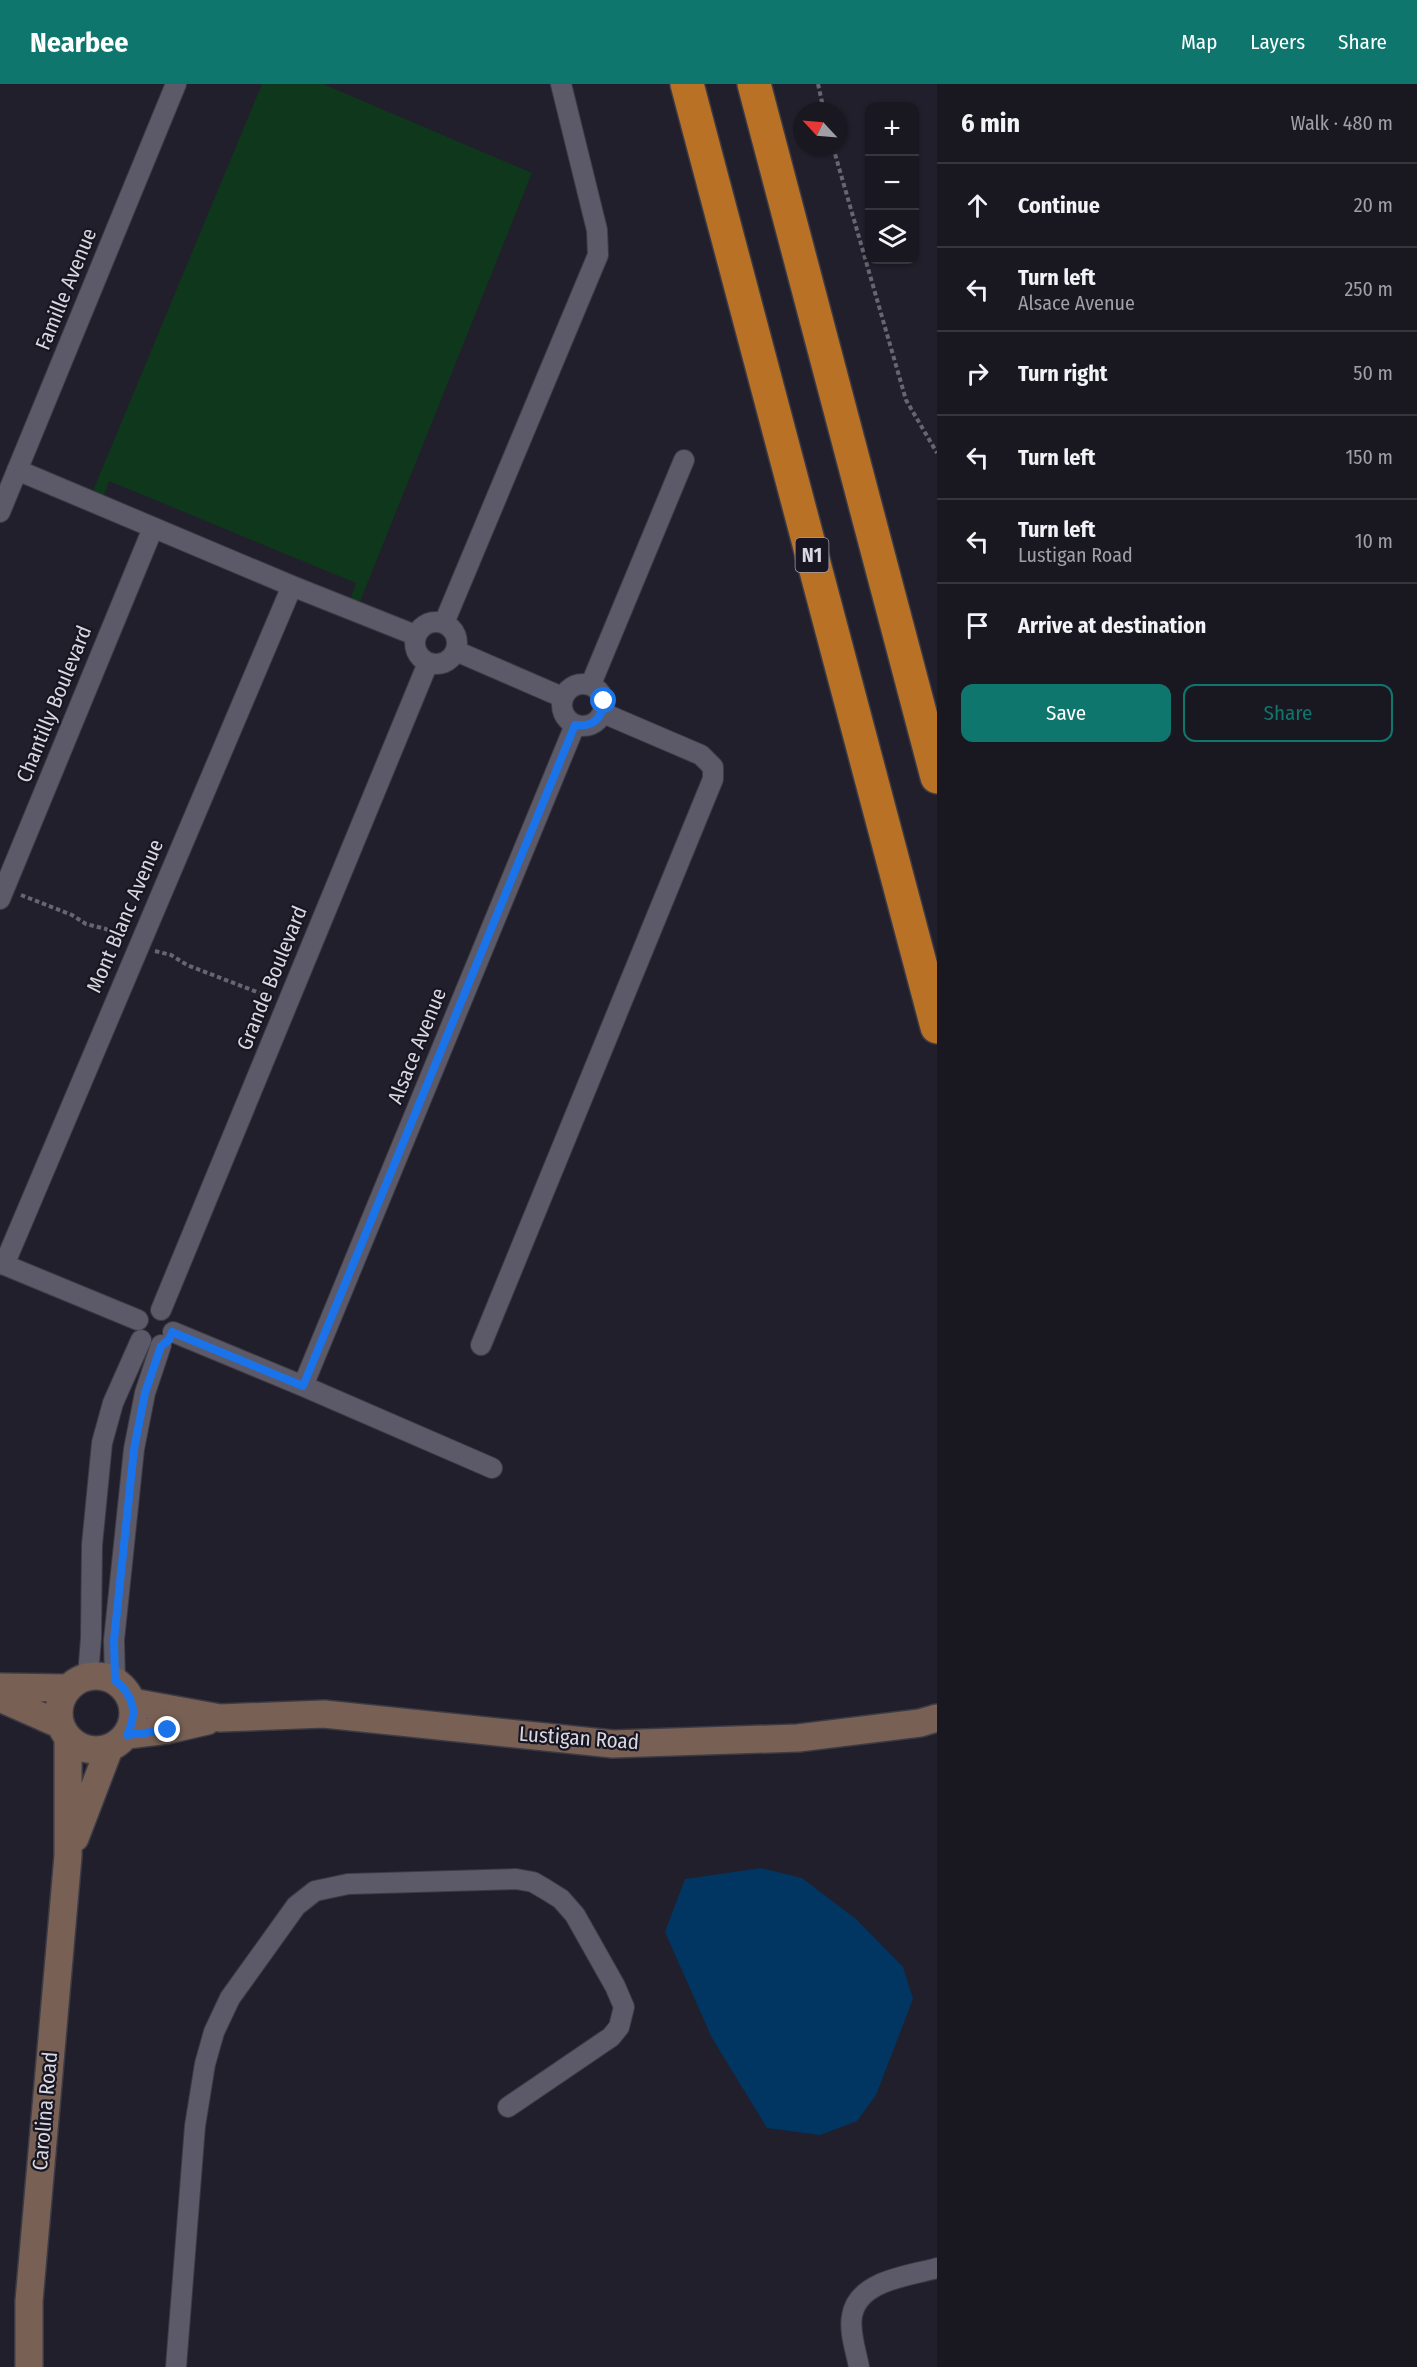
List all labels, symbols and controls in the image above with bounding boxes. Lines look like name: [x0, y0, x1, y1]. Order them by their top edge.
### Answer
text: Nearbee: [30, 26, 129, 59]
text: Map: [1181, 29, 1217, 55]
text: Layers: [1250, 29, 1305, 55]
text: Share: [1338, 29, 1387, 55]
north arrow: [793, 102, 847, 156]
map controls: [865, 102, 919, 264]
button: +: [865, 102, 919, 156]
text: 6 min: [961, 108, 1020, 139]
text: Walk · 480 m: [1291, 111, 1393, 135]
button: −: [865, 156, 919, 210]
icon: ahead: [961, 189, 994, 222]
text: Continue: [1018, 192, 1100, 219]
text: 20 m: [1354, 193, 1393, 217]
button: layers: [865, 210, 919, 264]
street label: Famille Avenue: [30, 224, 102, 354]
text: Turn left: [1018, 264, 1096, 291]
icon: left: [961, 273, 994, 306]
text: 250 m: [1345, 277, 1393, 301]
text: Alsace Avenue: [1018, 291, 1135, 315]
icon: right: [961, 357, 994, 390]
text: Turn right: [1018, 360, 1107, 387]
text: 50 m: [1353, 361, 1393, 385]
icon: left: [961, 441, 994, 474]
text: Turn left: [1018, 444, 1096, 471]
text: 150 m: [1346, 445, 1393, 469]
text: Turn left: [1018, 516, 1096, 543]
icon: left: [961, 525, 994, 558]
text: 10 m: [1355, 529, 1393, 553]
road number: N1: [796, 538, 828, 572]
text: Lustigan Road: [1018, 543, 1133, 567]
icon: arrive: [961, 609, 994, 642]
text: Arrive at destination: [1018, 612, 1206, 639]
street label: Chantilly Boulevard: [11, 622, 97, 786]
button: Save: [961, 684, 1171, 742]
button: Share: [1183, 684, 1393, 742]
route start: [590, 687, 616, 713]
street label: Mont Blanc Avenue: [81, 835, 169, 997]
street label: Grande Boulevard: [231, 902, 313, 1054]
street label: Alsace Avenue: [382, 984, 452, 1108]
route end: [154, 1716, 180, 1742]
street label: Lustigan Road: [518, 1721, 640, 1755]
street label: Carolina Road: [27, 2050, 63, 2172]

